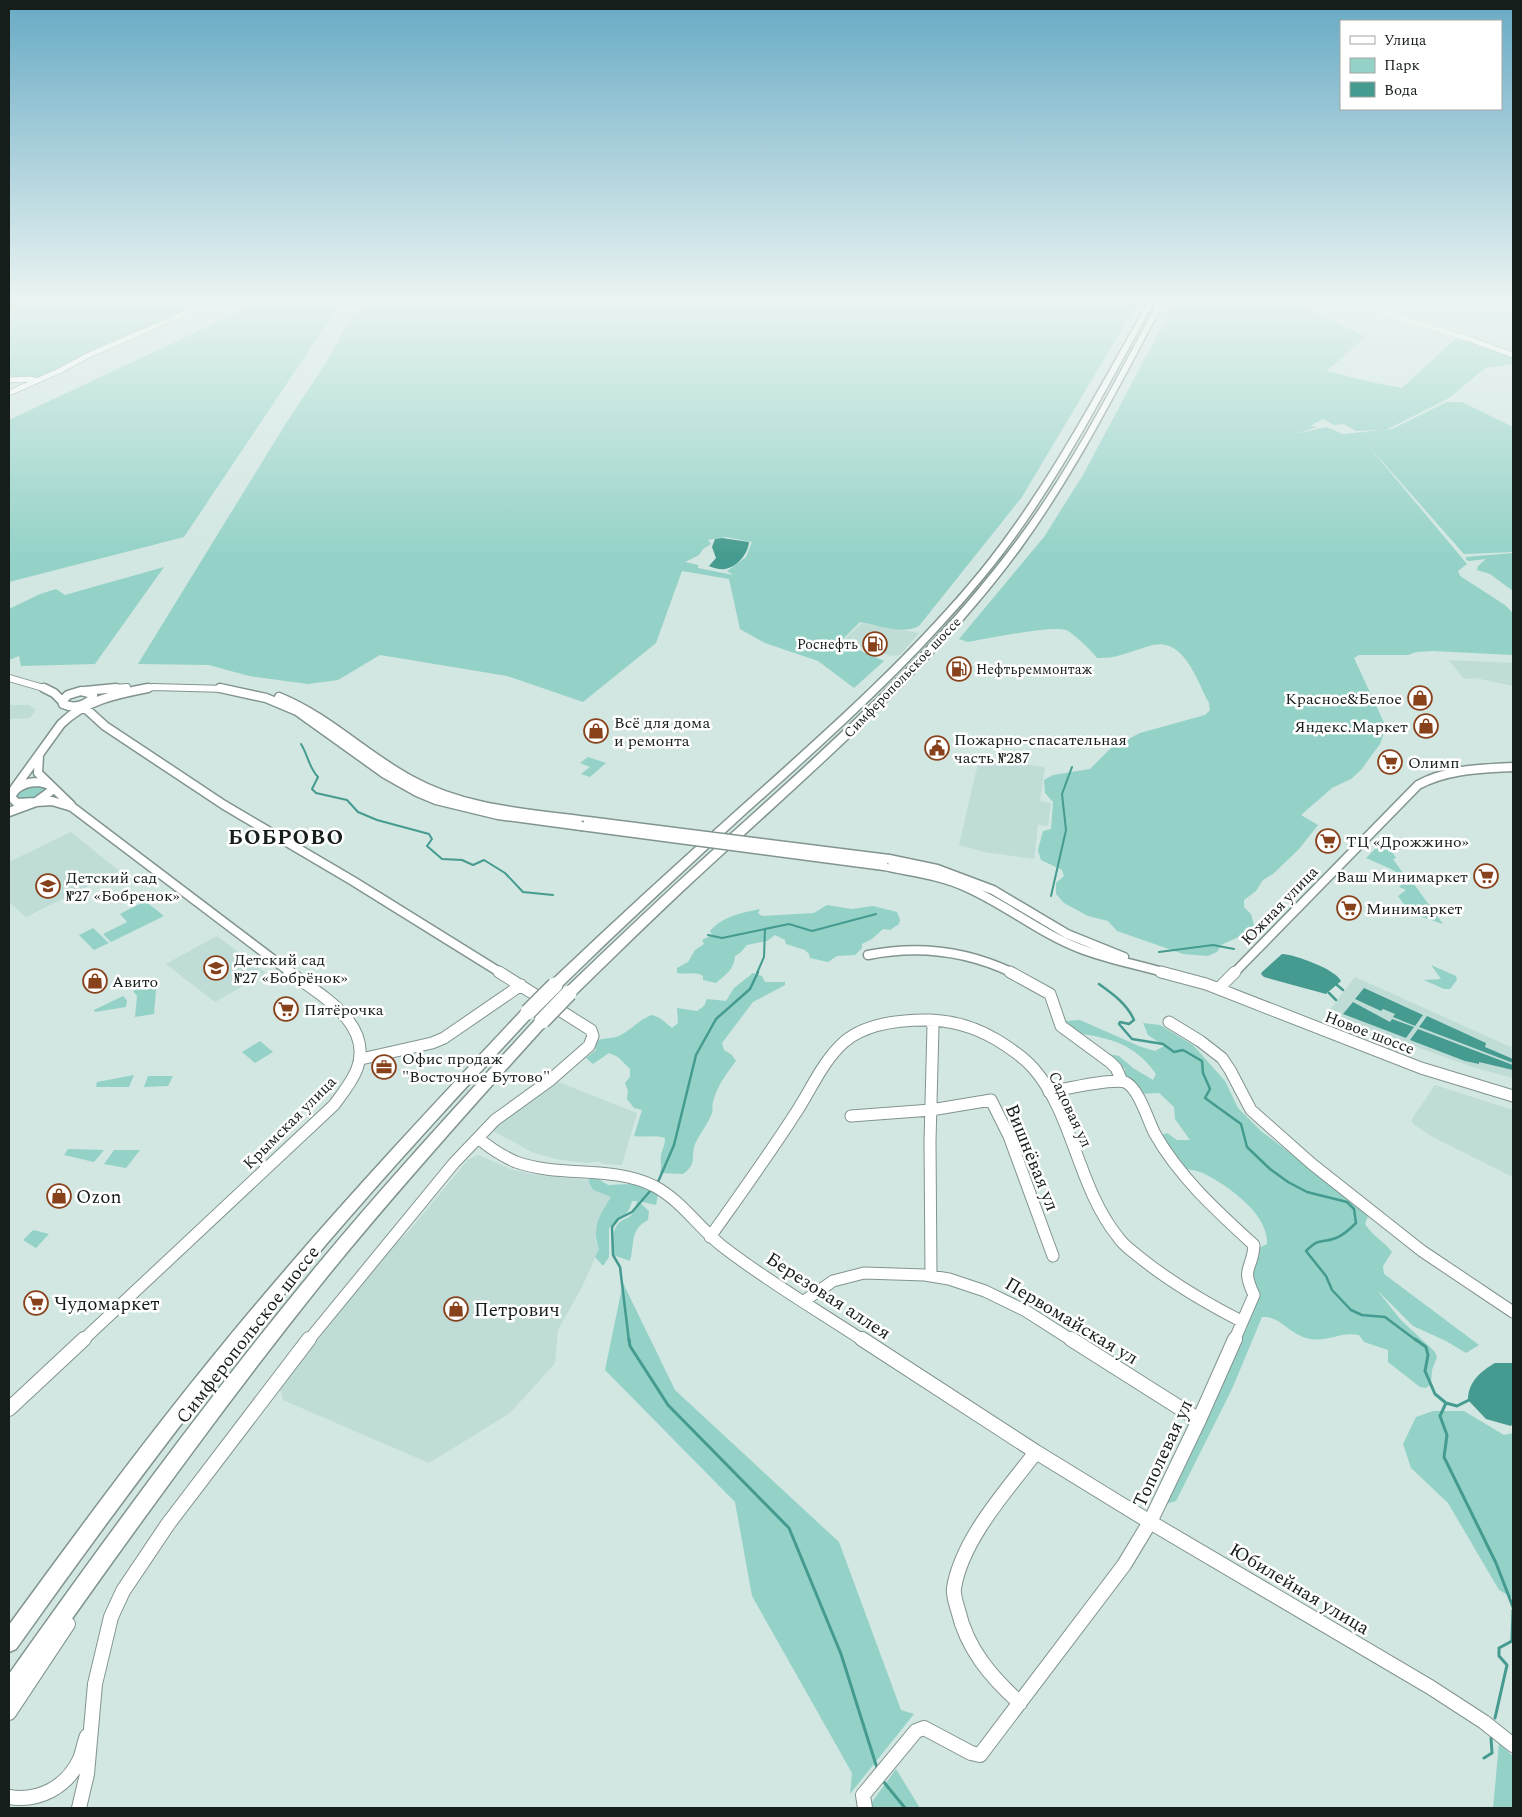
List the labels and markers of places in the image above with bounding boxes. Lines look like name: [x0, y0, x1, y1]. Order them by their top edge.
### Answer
fuel station icon: Роснефть: [862, 631, 888, 657]
place label: Роснефть: [797, 634, 858, 655]
fuel station icon: Нефтьреммонтаж: [946, 656, 972, 682]
place label: Нефтьреммонтаж: [976, 659, 1093, 680]
shop icon: Красное&Белое: [1407, 685, 1433, 711]
place label: Красное&Белое: [1285, 687, 1402, 711]
place label: Всё для дома и ремонта: [614, 711, 710, 753]
shop icon: Яндекс.Маркет: [1413, 713, 1439, 739]
place label: Яндекс.Маркет: [1294, 715, 1408, 739]
shop icon: Всё для дома и ремонта: [583, 718, 609, 744]
place label: Пожарно-спасательная часть №287: [954, 728, 1127, 770]
public building icon: Пожарно-спасательная часть №287: [924, 735, 950, 761]
supermarket icon: Олимп: [1377, 749, 1403, 775]
place label: Олимп: [1408, 751, 1460, 775]
supermarket icon: ТЦ «Дрожжино»: [1315, 828, 1341, 854]
place label: ТЦ «Дрожжино»: [1346, 830, 1469, 854]
supermarket icon: Ваш Минимаркет: [1473, 863, 1499, 889]
place label: Ваш Минимаркет: [1336, 865, 1468, 889]
place label: Детский сад №27 «Бобренок»: [66, 866, 180, 908]
school or university icon: Детский сад №27 «Бобренок»: [35, 873, 61, 899]
supermarket icon: Минимаркет: [1336, 895, 1362, 921]
place label: Минимаркет: [1366, 897, 1463, 921]
place label: Детский сад №27 «Бобрёнок»: [234, 948, 348, 990]
school or university icon: Детский сад №27 «Бобрёнок»: [203, 955, 229, 981]
shop icon: Авито: [82, 968, 108, 994]
place label: Авито: [112, 970, 158, 994]
supermarket icon: Пятёрочка: [273, 996, 299, 1022]
place label: Пятёрочка: [304, 998, 384, 1022]
place label: Офис продаж "Восточное Бутово": [402, 1047, 550, 1089]
office icon: Офис продаж "Восточное Бутово": [371, 1054, 397, 1080]
shop icon: Ozon: [46, 1183, 72, 1209]
place label: Ozon: [76, 1183, 122, 1212]
supermarket icon: Чудомаркет: [23, 1290, 49, 1316]
place label: Чудомаркет: [54, 1290, 160, 1319]
shop icon: Петрович: [443, 1296, 469, 1322]
place label: Петрович: [474, 1296, 560, 1325]

